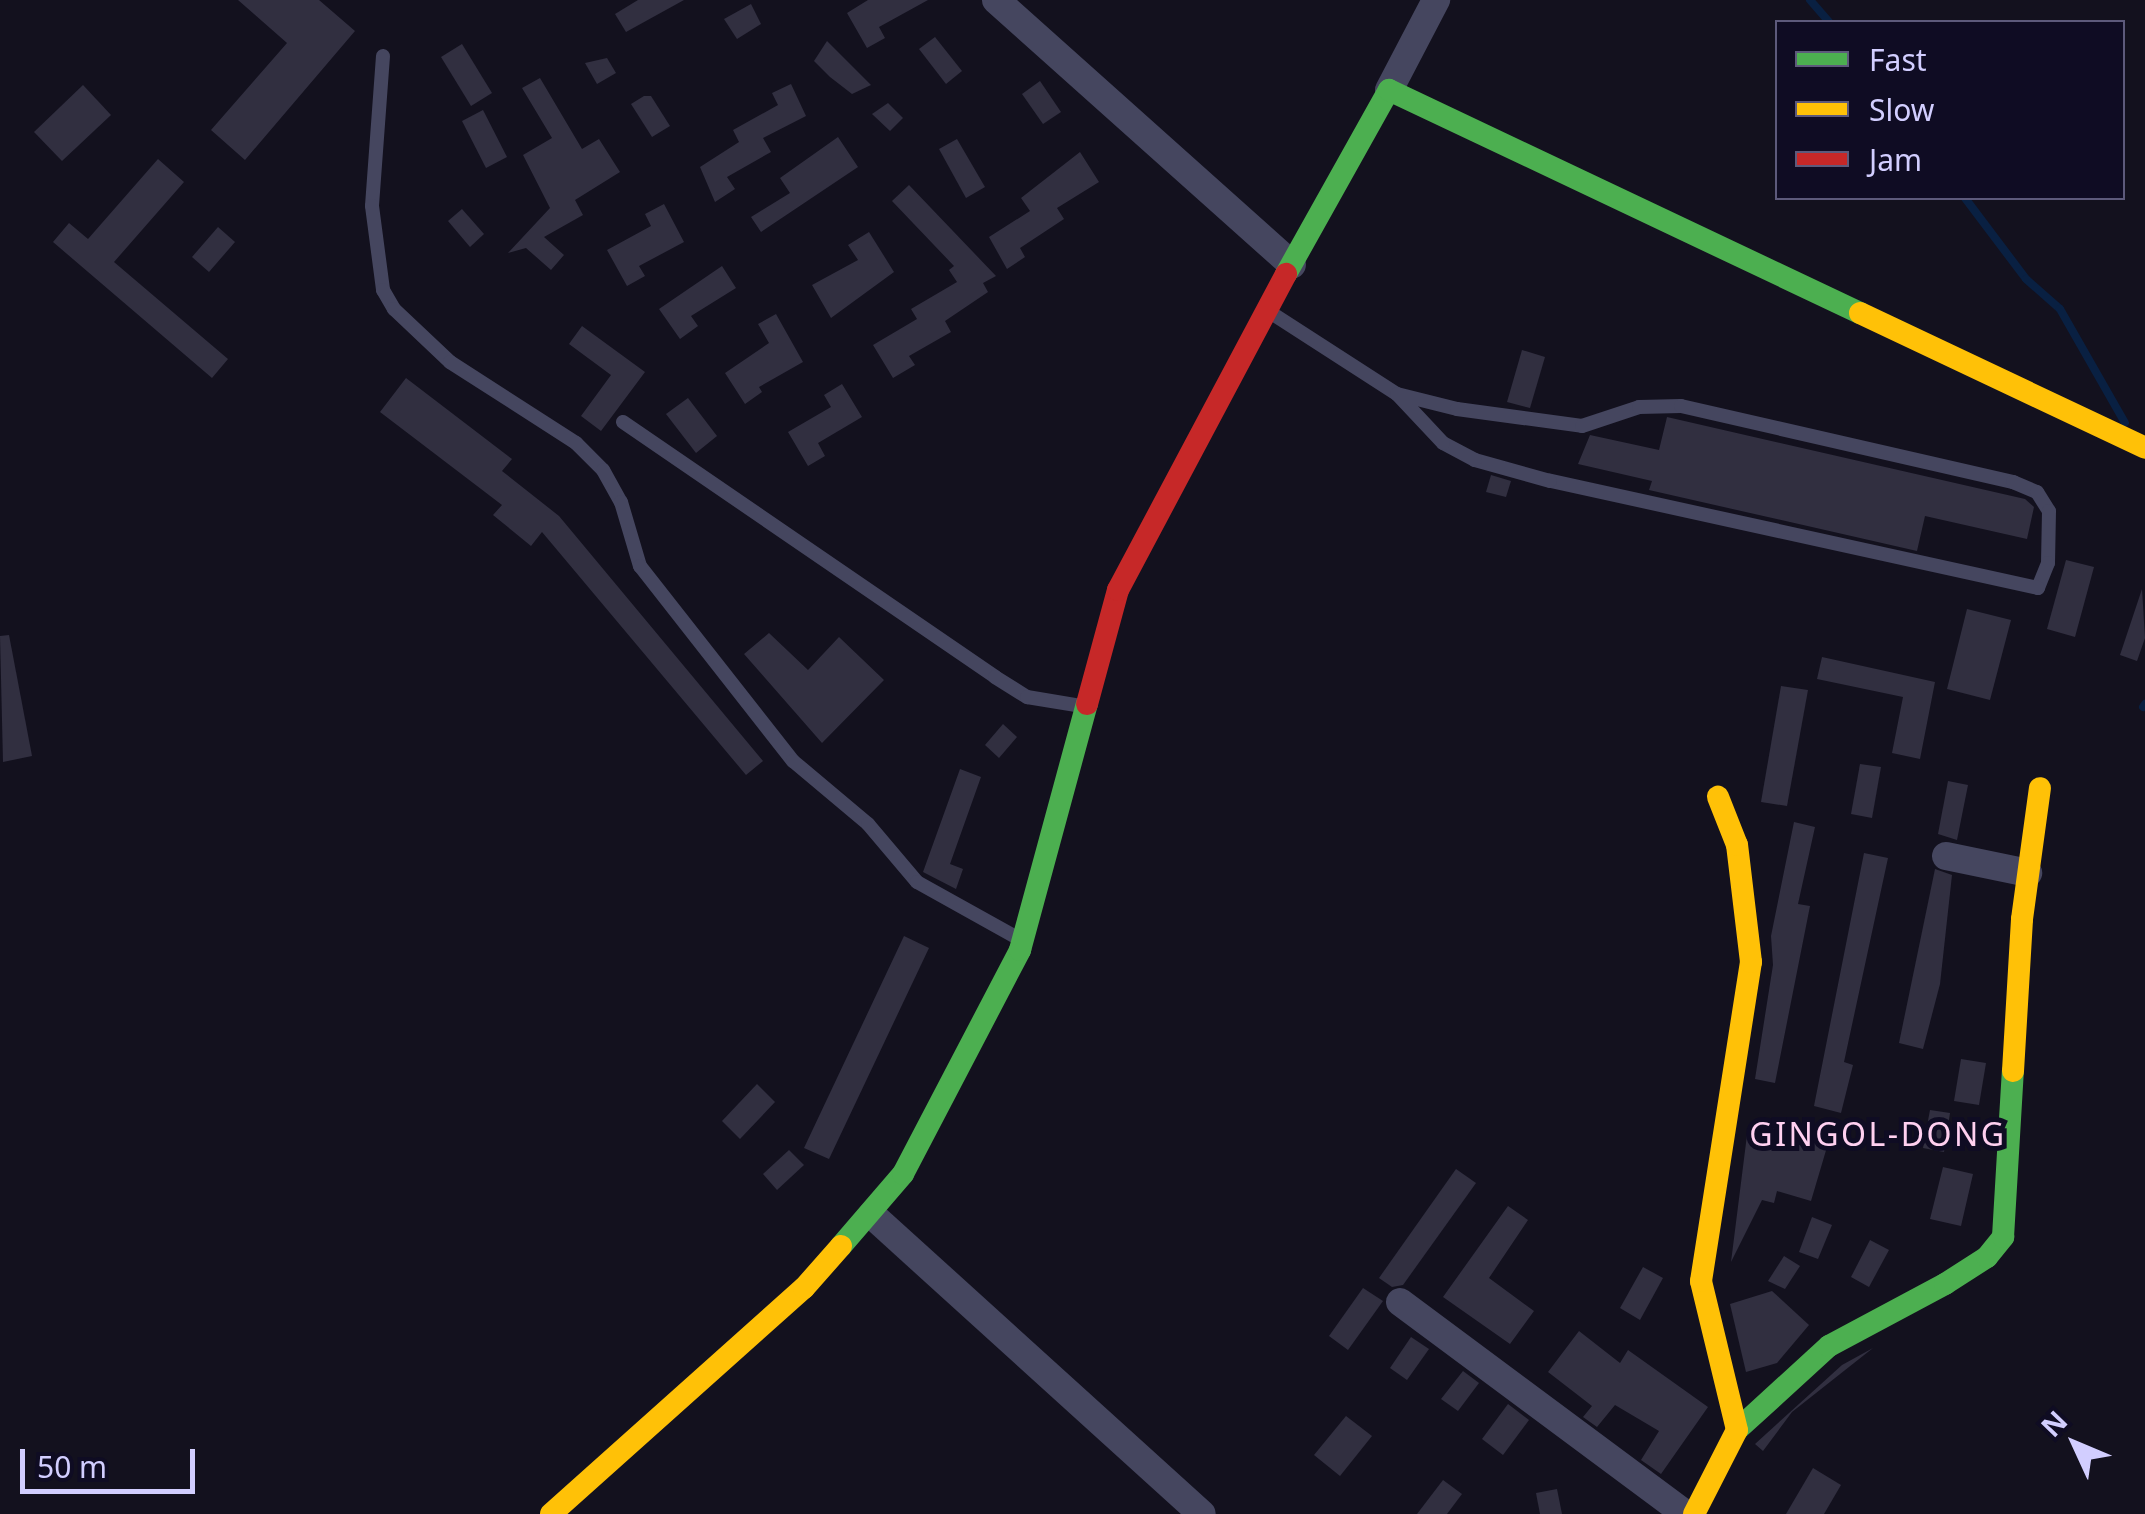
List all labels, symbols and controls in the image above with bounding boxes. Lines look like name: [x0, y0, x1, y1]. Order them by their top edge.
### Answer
legend: [1775, 20, 2125, 200]
text: Fast: [1869, 39, 1927, 80]
text: Slow: [1869, 89, 1934, 130]
text: Jam: [1869, 139, 1922, 180]
district label: GINGOL-DONG: [1749, 1115, 2007, 1153]
north arrow: [2025, 1394, 2125, 1494]
text: N: [2032, 1402, 2075, 1445]
scale bar: [25, 1429, 200, 1491]
text: 50 m: [37, 1446, 107, 1487]

